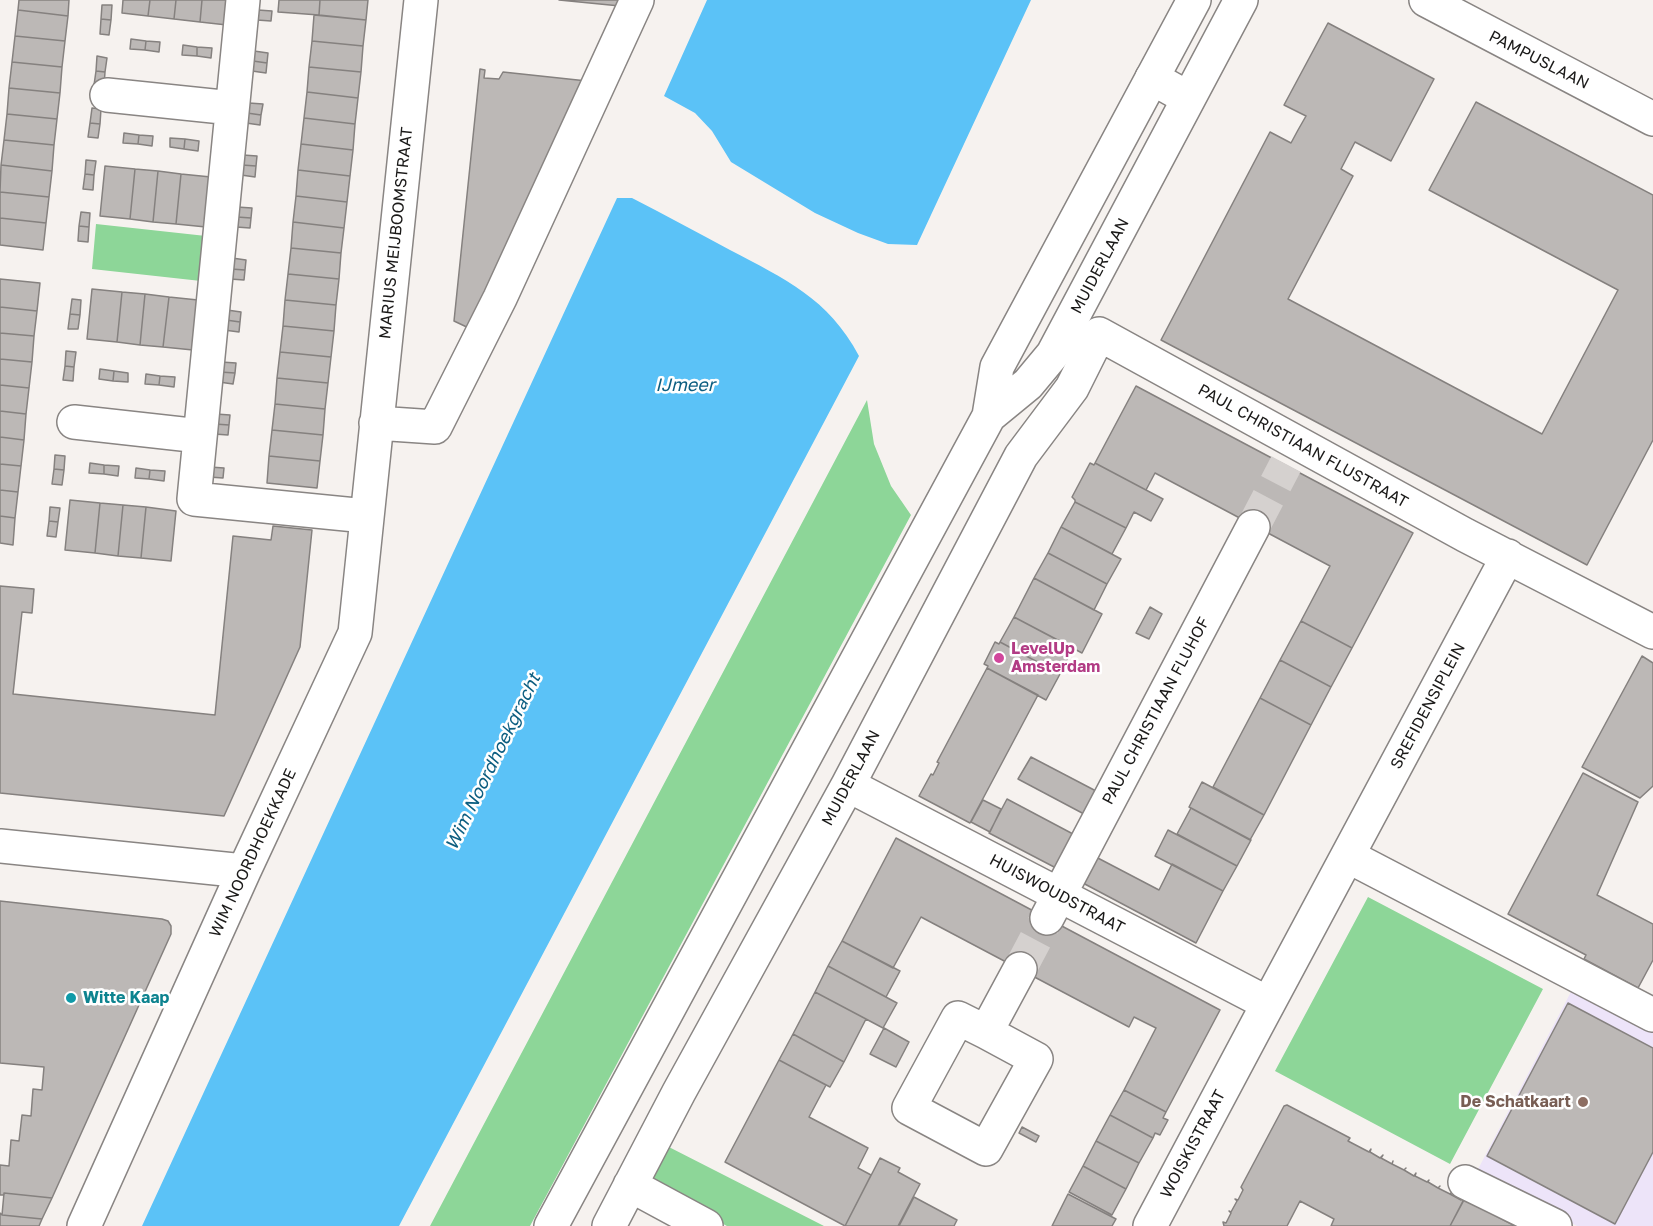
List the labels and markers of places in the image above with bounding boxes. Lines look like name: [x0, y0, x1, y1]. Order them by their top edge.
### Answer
place label: LevelUp Amsterdam: [1011, 639, 1100, 677]
marker: LevelUp Amsterdam: [992, 651, 1006, 665]
place label: Witte Kaap: [83, 988, 169, 1008]
marker: Witte Kaap: [64, 991, 78, 1005]
place label: De Schatkaart: [1460, 1092, 1571, 1112]
marker: De Schatkaart: [1576, 1095, 1590, 1109]

